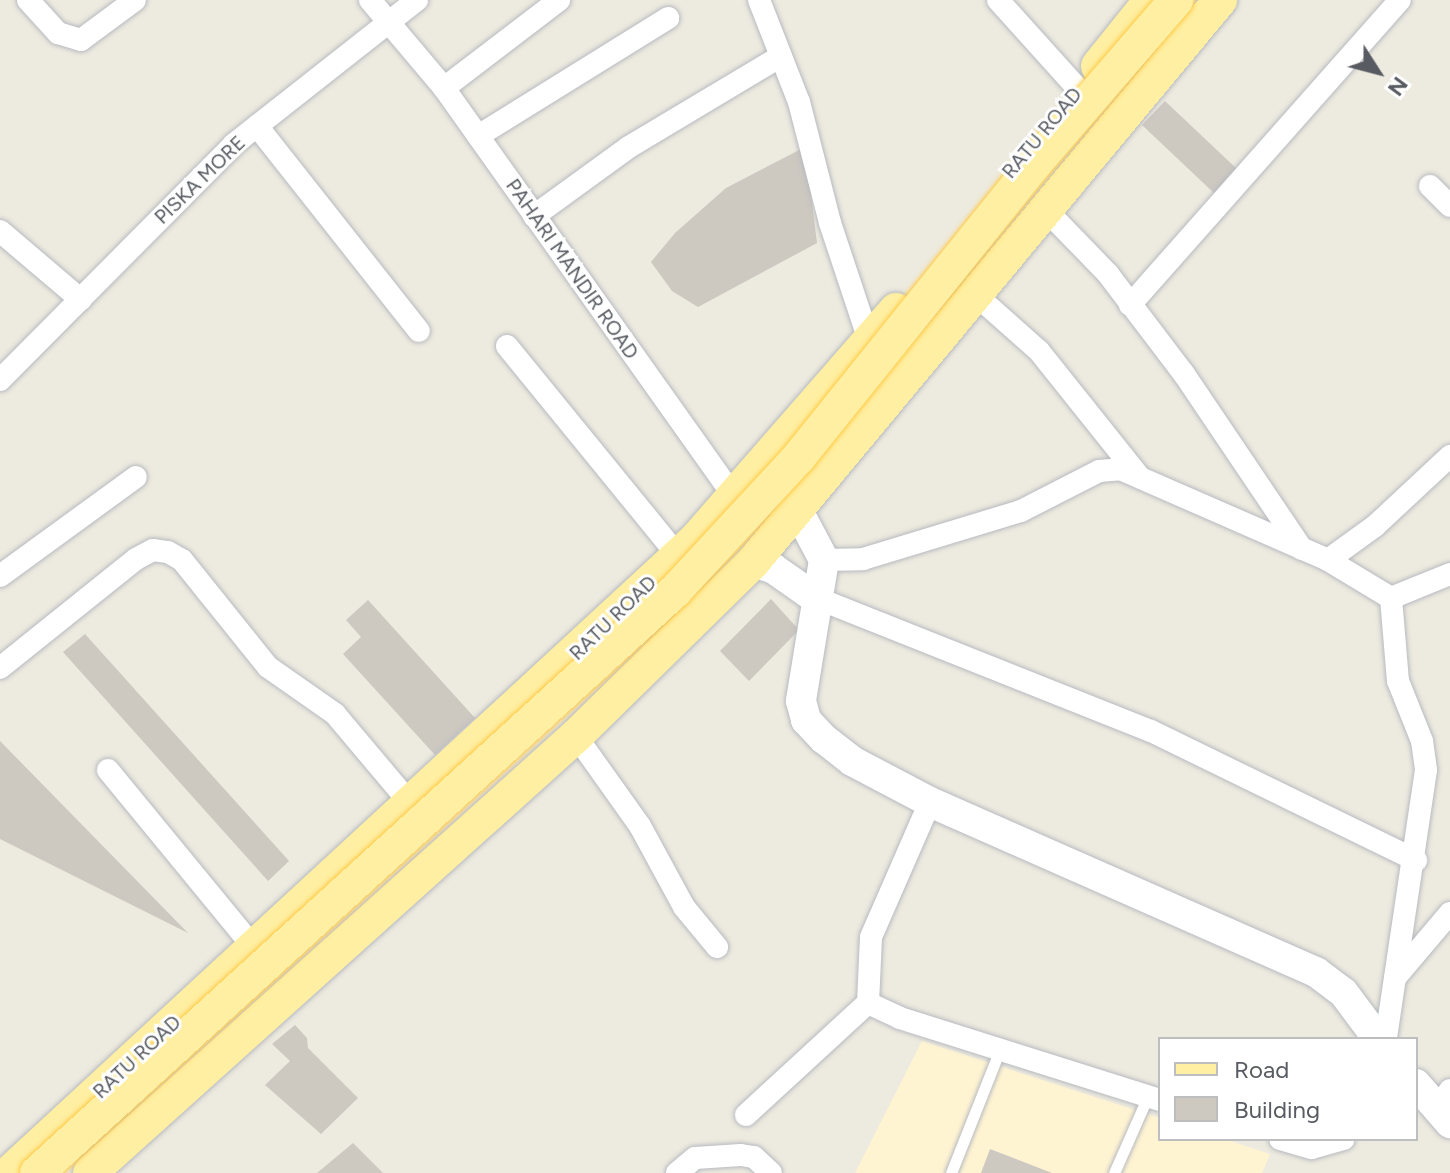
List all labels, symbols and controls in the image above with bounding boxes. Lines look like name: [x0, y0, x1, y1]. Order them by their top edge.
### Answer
north arrow: [1338, 32, 1418, 112]
text: N: [1382, 72, 1414, 101]
street label: RATU ROAD: [997, 83, 1087, 183]
street label: PISKA MORE: [150, 131, 250, 229]
street label: PAHARI MANDIR ROAD: [501, 174, 643, 364]
street label: RATU ROAD: [565, 571, 661, 665]
street label: RATU ROAD: [88, 1010, 186, 1104]
legend: [1158, 1037, 1418, 1141]
text: Road: [1234, 1055, 1289, 1084]
text: Building: [1234, 1095, 1320, 1124]

